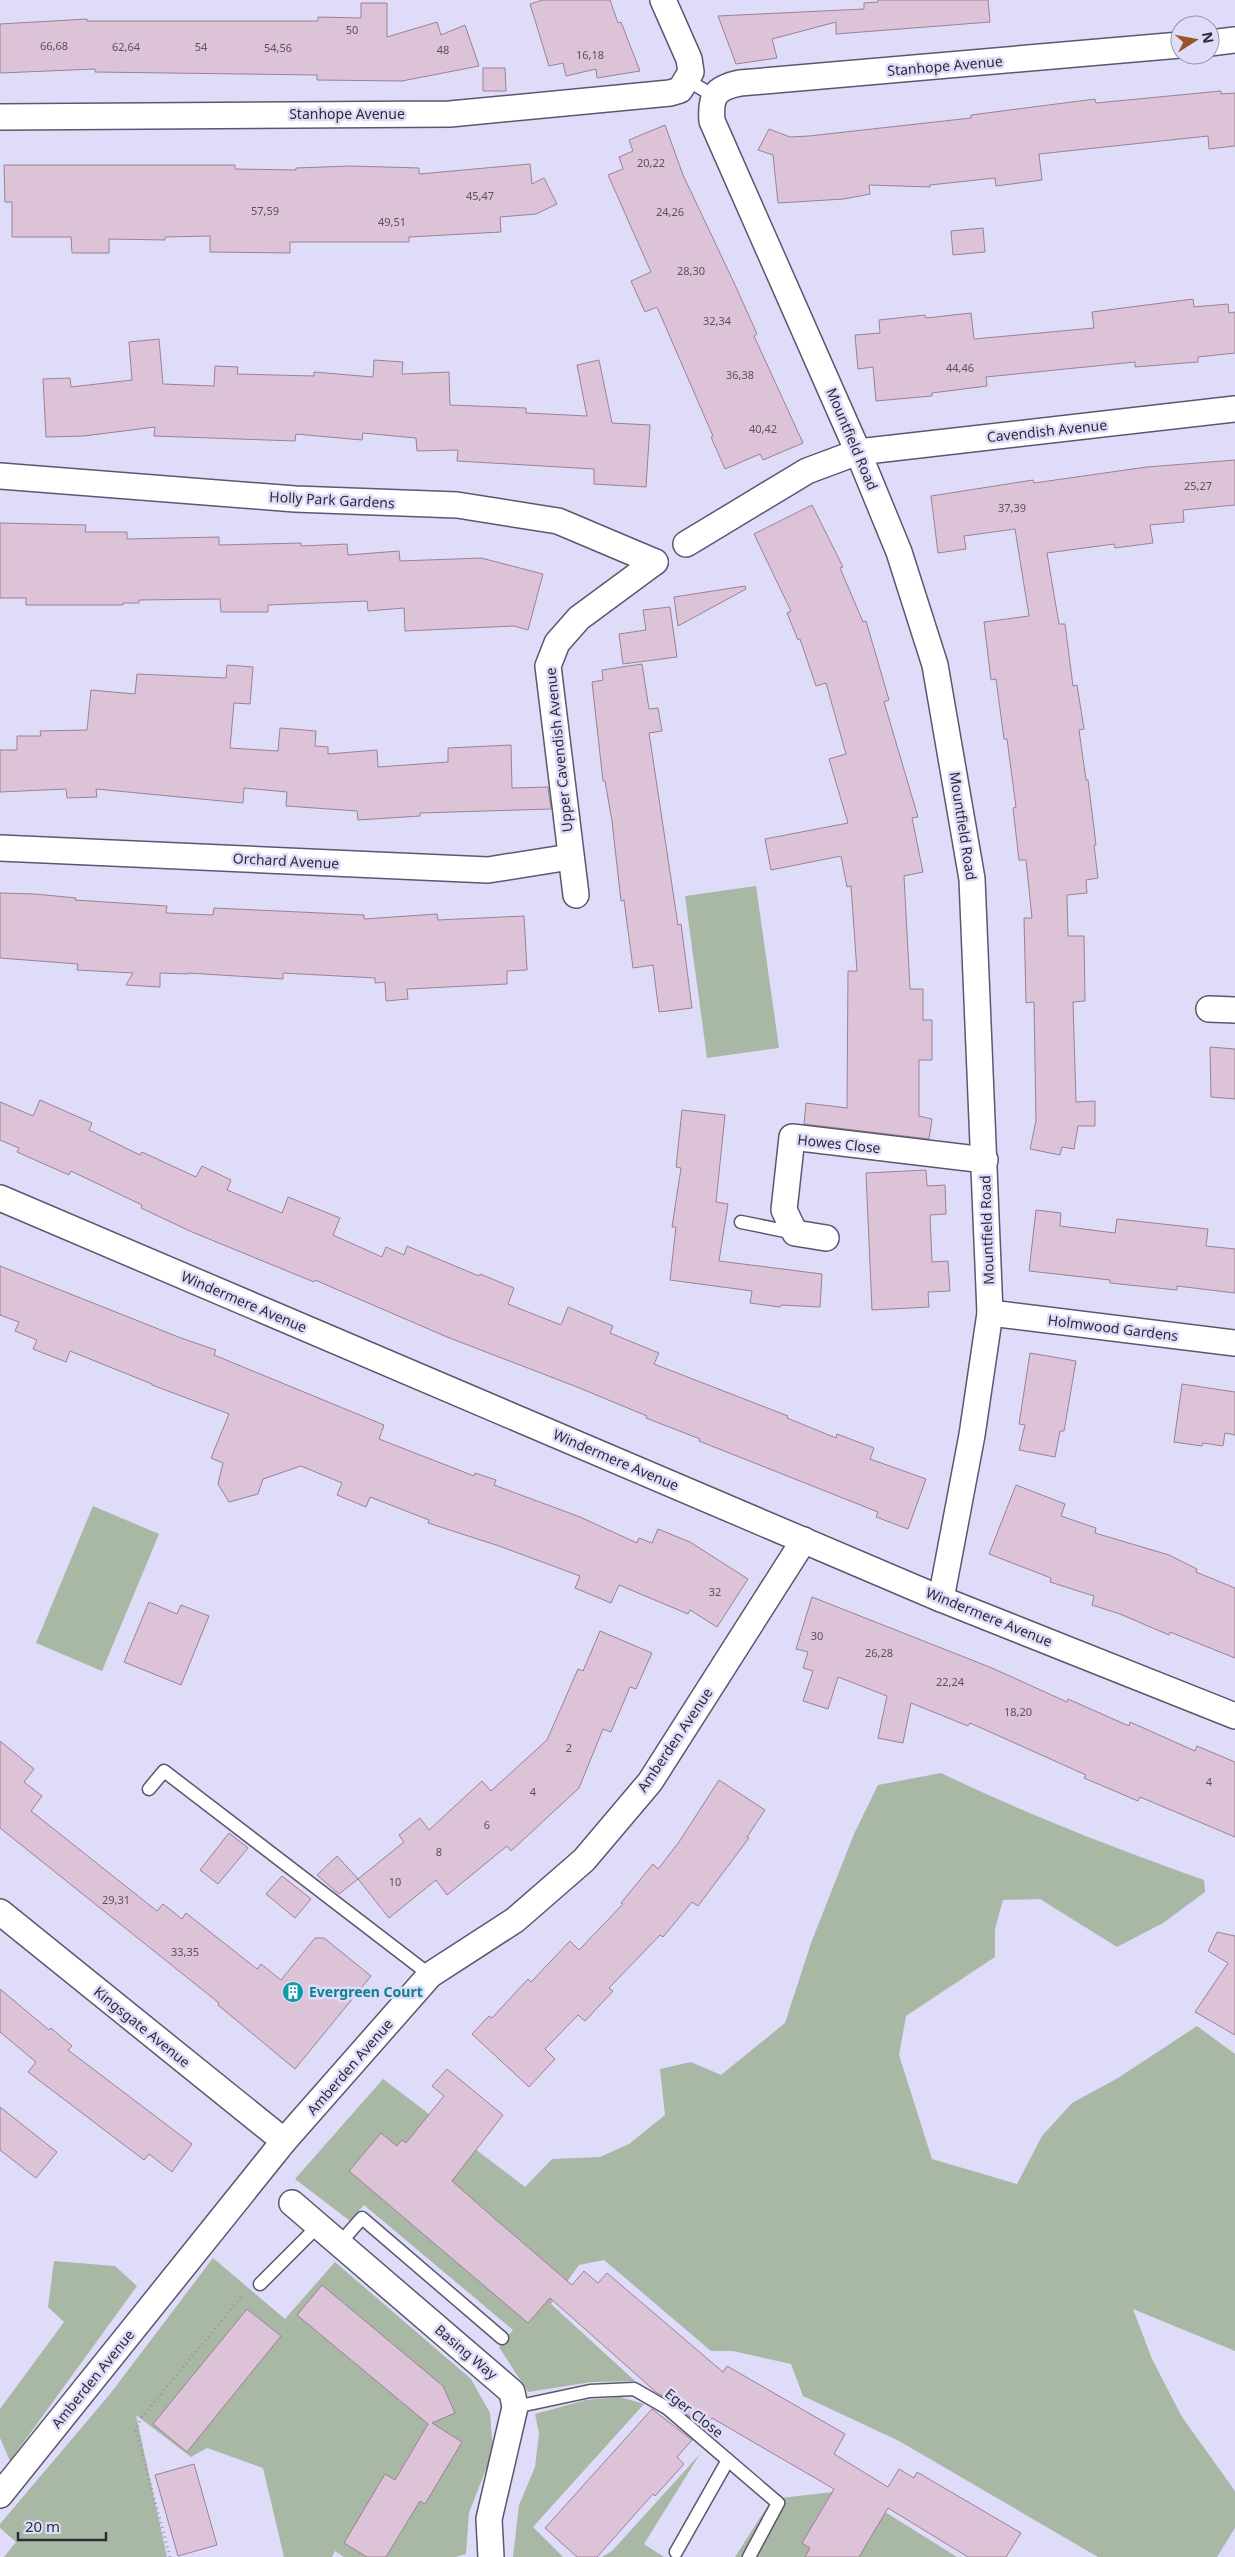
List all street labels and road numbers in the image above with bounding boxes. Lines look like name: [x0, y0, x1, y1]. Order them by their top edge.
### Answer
street label: Stanhope Avenue: [887, 51, 1003, 80]
street label: Stanhope Avenue: [289, 104, 405, 123]
street label: Mountfield Road: [822, 385, 883, 493]
street label: Cavendish Avenue: [986, 415, 1108, 446]
street label: Holly Park Gardens: [269, 487, 395, 512]
street label: Upper Cavendish Avenue: [540, 667, 577, 833]
street label: Mountfield Road: [946, 770, 981, 881]
street label: Orchard Avenue: [232, 848, 340, 873]
street label: Howes Close: [797, 1130, 882, 1157]
street label: Mountfield Road: [975, 1175, 998, 1285]
street label: Windermere Avenue: [178, 1266, 310, 1337]
street label: Holmwood Gardens: [1047, 1310, 1180, 1345]
street label: Windermere Avenue: [550, 1424, 682, 1495]
street label: Windermere Avenue: [923, 1582, 1055, 1651]
street label: Amberden Avenue: [633, 1684, 717, 1796]
street label: Kingsgate Avenue: [90, 1982, 194, 2071]
street label: Amberden Avenue: [302, 2014, 397, 2119]
street label: Basing Way: [431, 2320, 502, 2384]
street label: Amberden Avenue: [47, 2325, 138, 2432]
street label: Eger Close: [661, 2384, 728, 2441]

